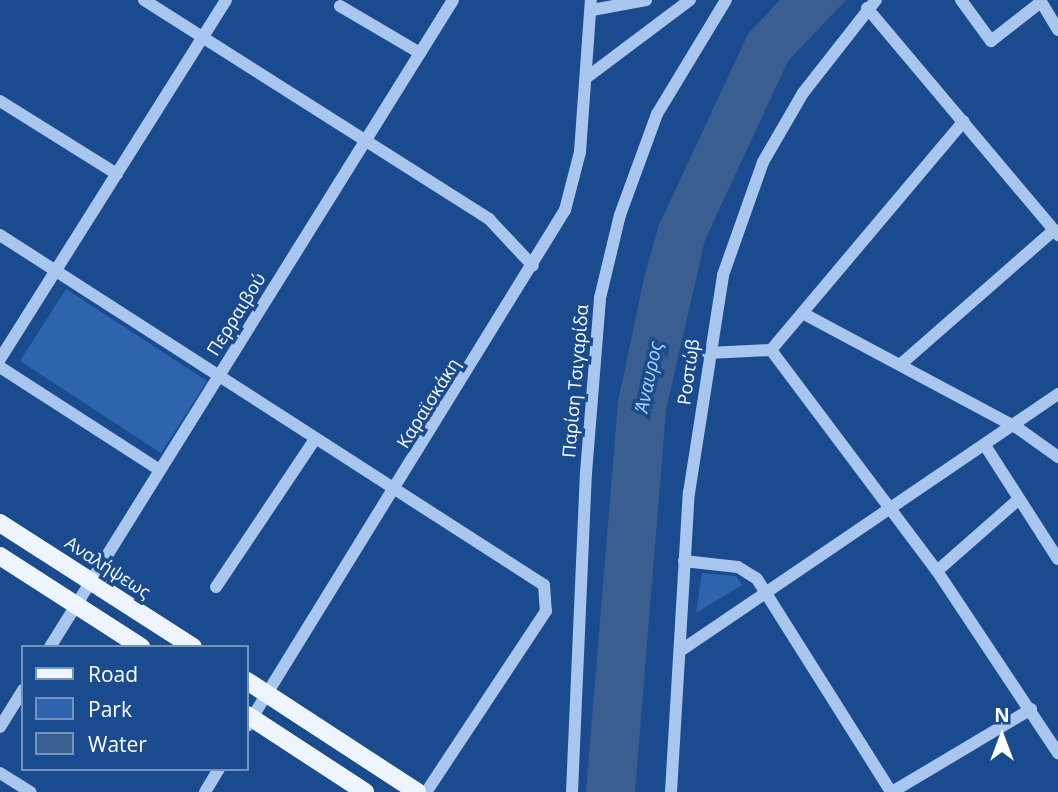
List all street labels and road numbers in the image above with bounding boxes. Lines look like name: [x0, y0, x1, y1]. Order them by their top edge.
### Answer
street label: Περραιβού: [202, 269, 270, 359]
street label: Παρίση Τσιγαρίδα: [558, 303, 592, 459]
street label: Ροστώβ: [673, 338, 703, 406]
street label: Καραϊσκάκη: [392, 354, 464, 452]
street label: Αναλήψεως: [61, 531, 155, 603]

